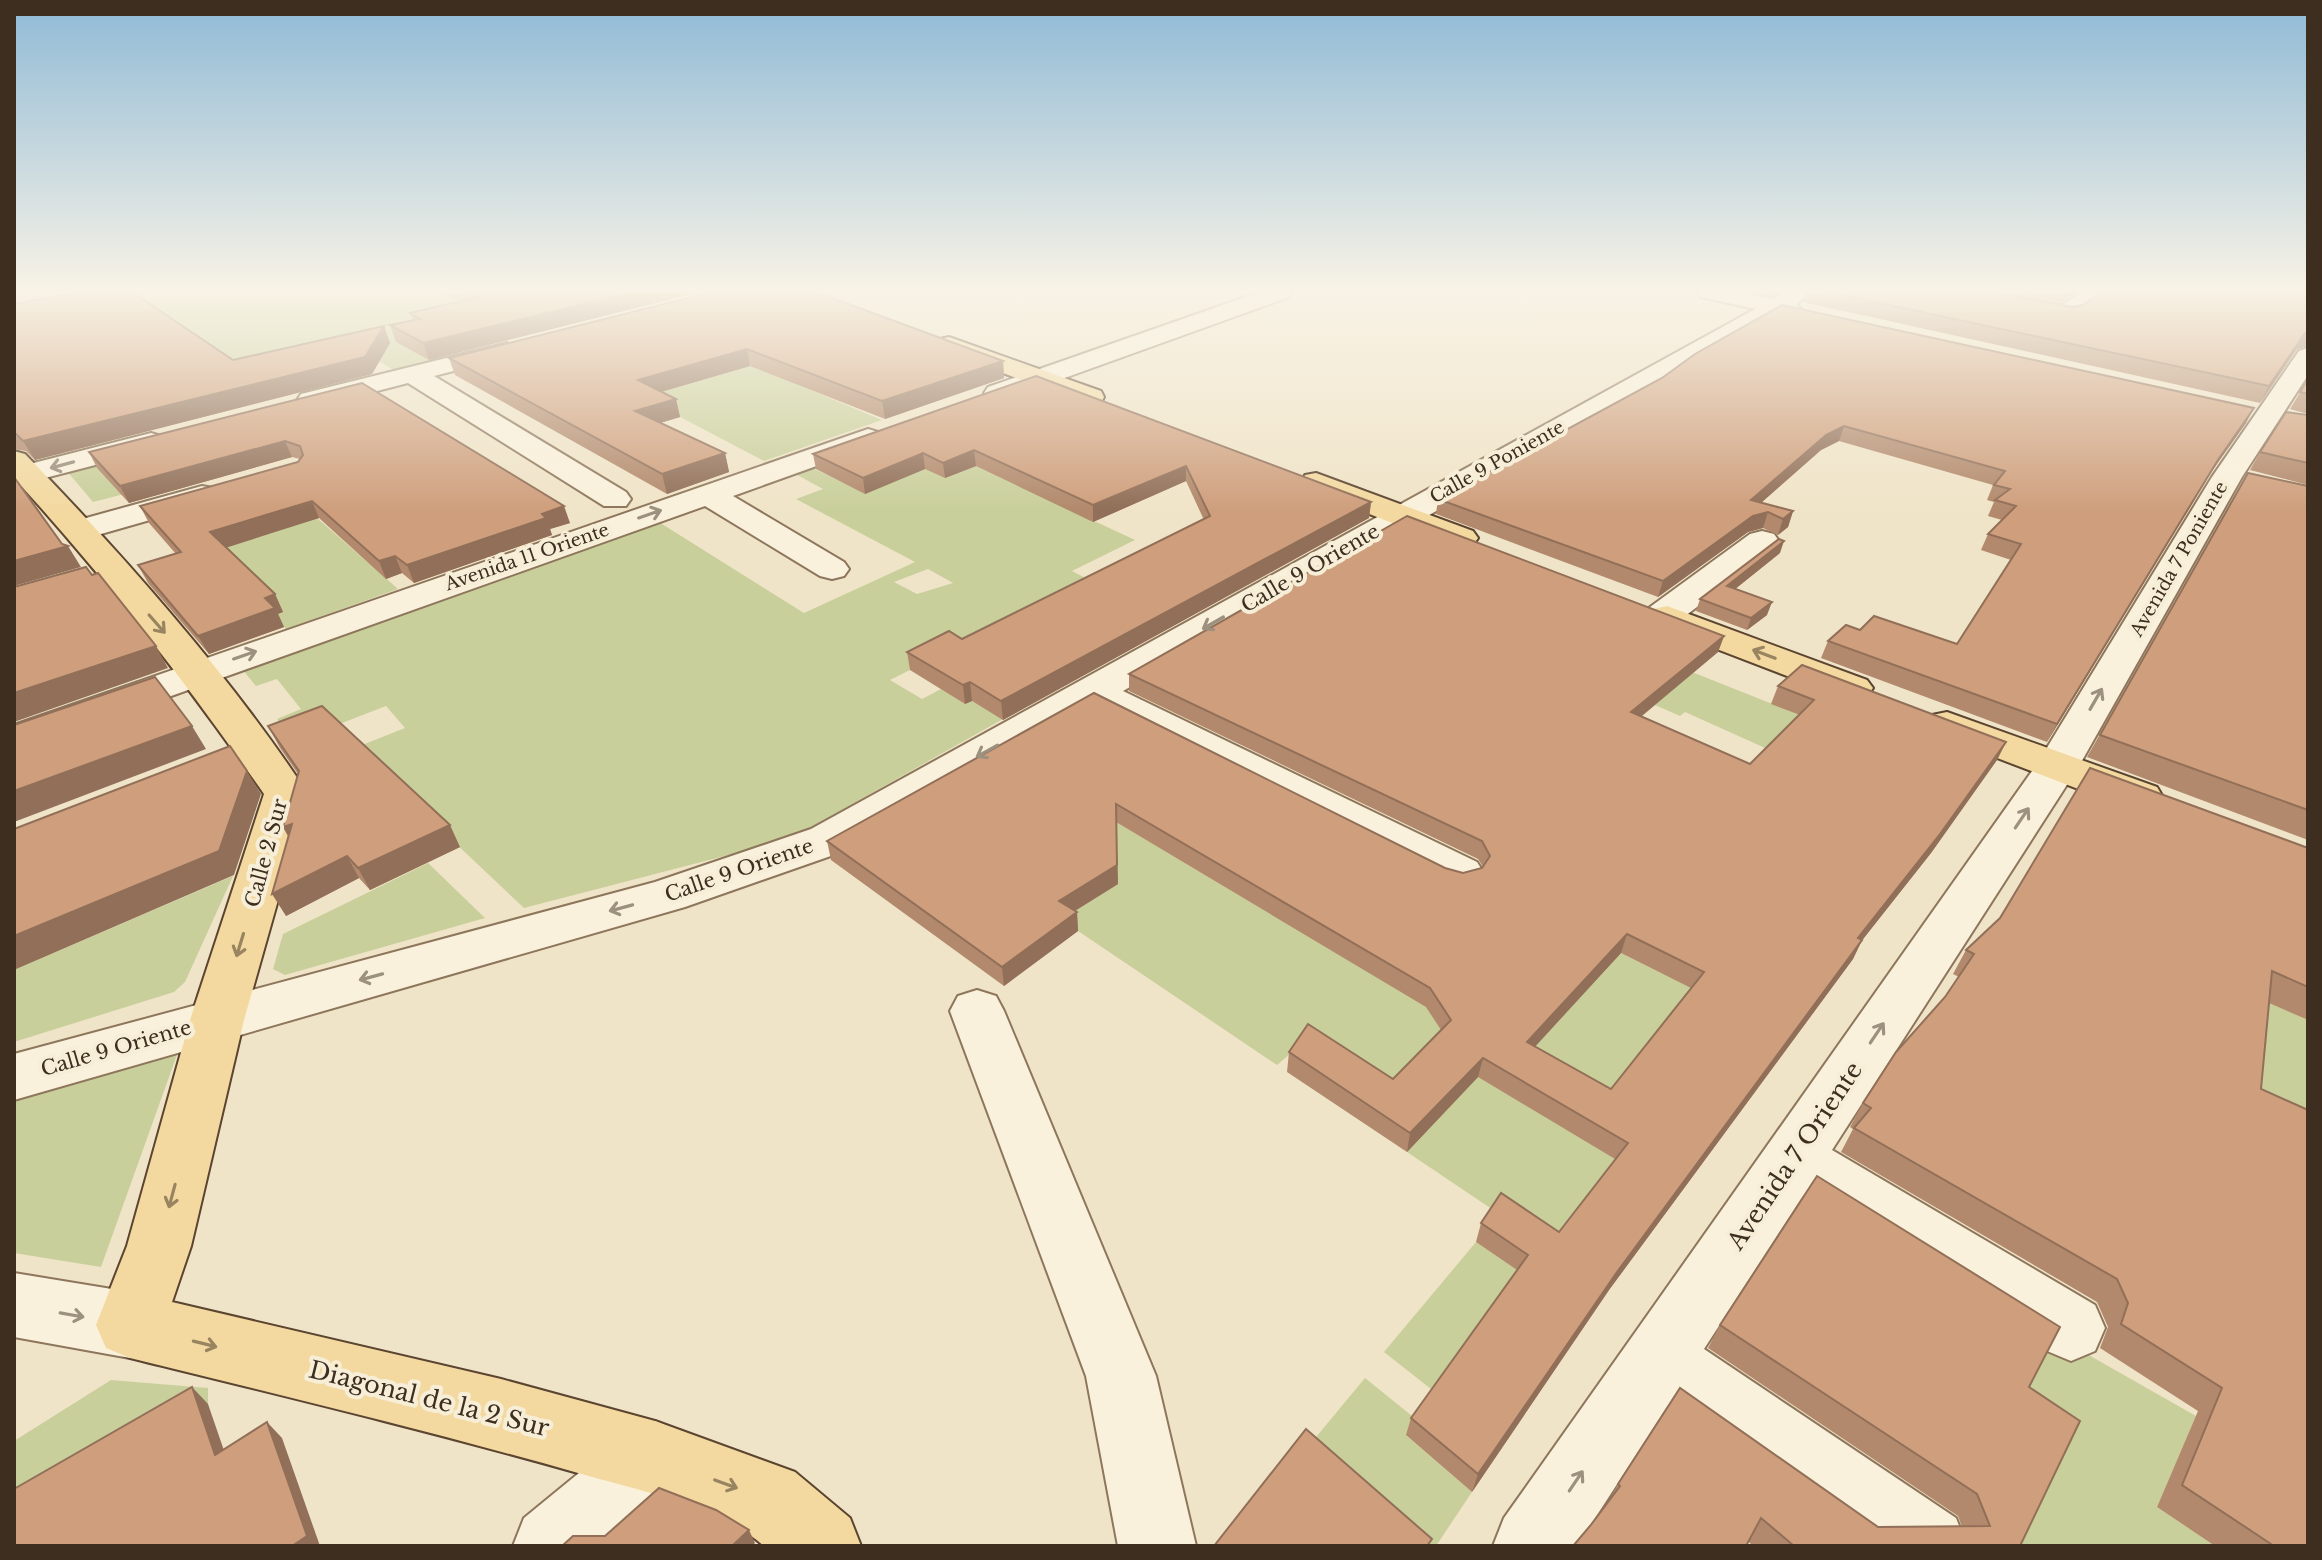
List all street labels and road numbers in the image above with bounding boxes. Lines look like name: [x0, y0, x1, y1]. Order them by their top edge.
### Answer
street label: Calle 9 Poniente: [1426, 416, 1568, 508]
street label: Avenida 7 Poniente: [2125, 477, 2232, 641]
street label: Avenida 11 Oriente: [441, 519, 612, 596]
street label: Calle 9 Oriente: [1237, 519, 1383, 617]
street label: Calle 2 Sur: [240, 796, 292, 910]
street label: Calle 9 Oriente: [662, 833, 816, 907]
street label: Calle 9 Oriente: [38, 1015, 194, 1081]
street label: Avenida 7 Oriente: [1720, 1056, 1868, 1256]
street label: Diagonal de la 2 Sur: [306, 1355, 553, 1443]

